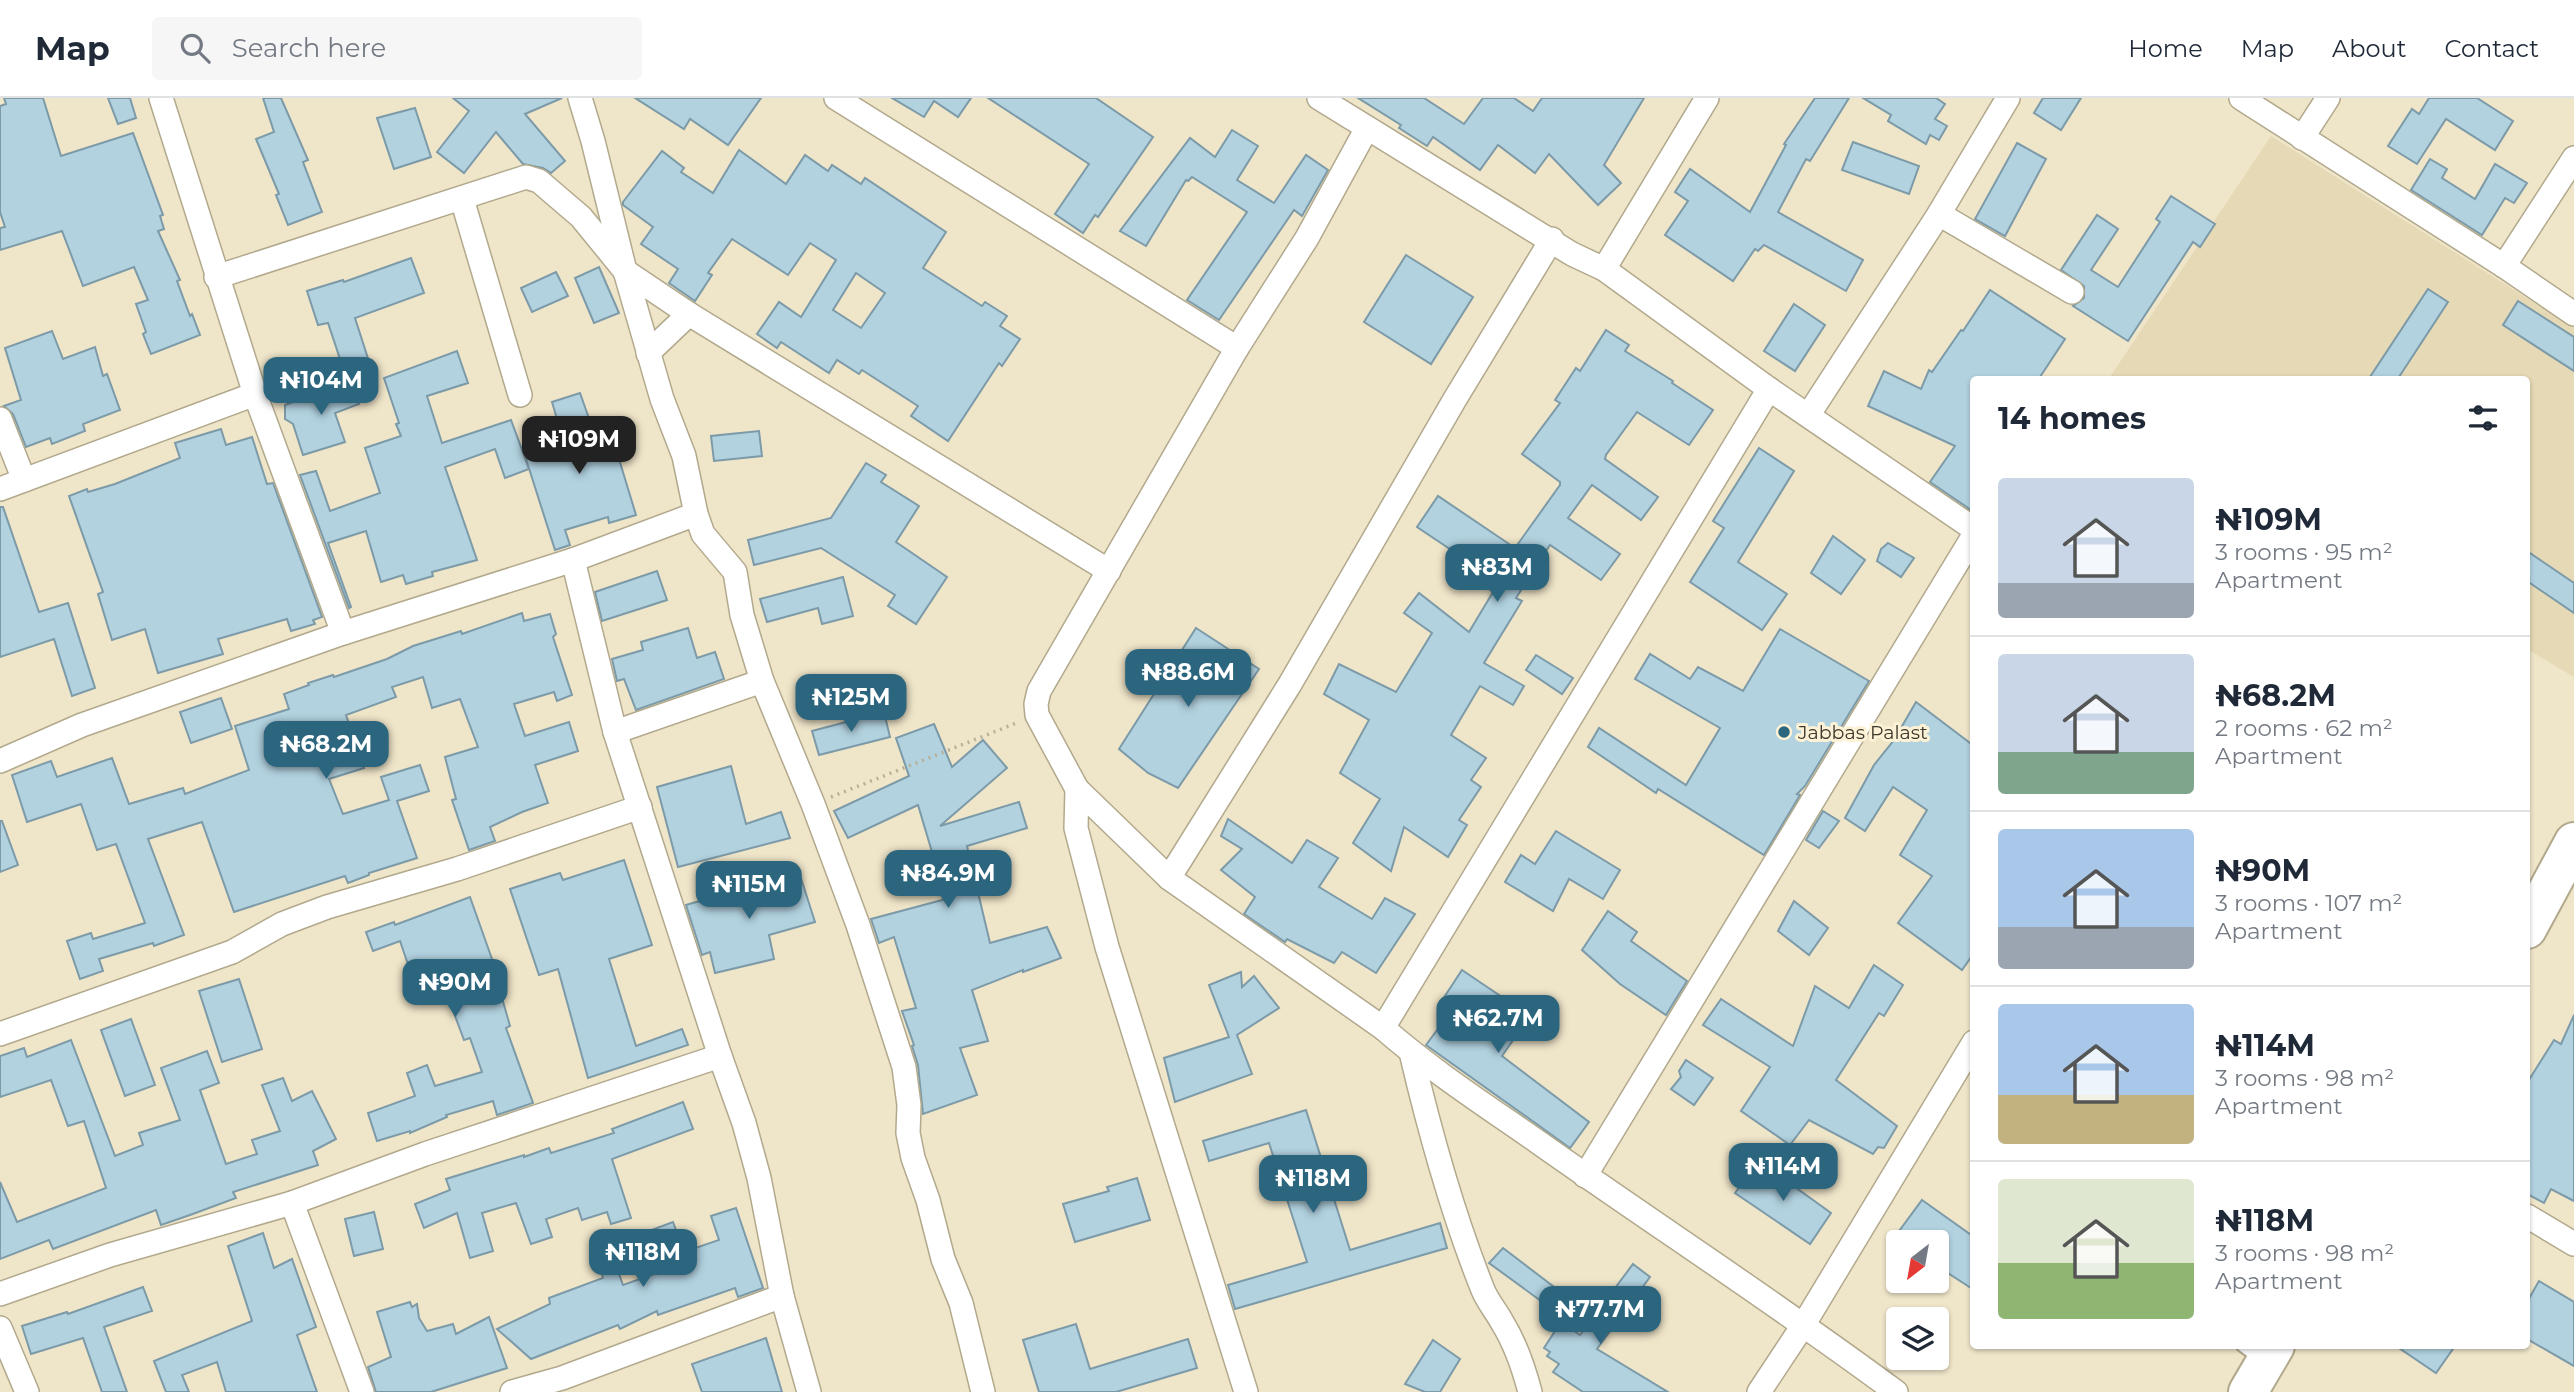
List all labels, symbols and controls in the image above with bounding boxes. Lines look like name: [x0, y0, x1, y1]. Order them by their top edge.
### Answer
search box: [152, 17, 642, 80]
text: Map: [35, 28, 110, 68]
icon: search: [176, 29, 214, 67]
text: Search here: [232, 32, 386, 64]
text: Home: [2128, 34, 2203, 63]
text: Map: [2241, 34, 2294, 63]
text: About: [2332, 34, 2406, 63]
text: Contact: [2444, 34, 2539, 63]
pin: ₦104M: [272, 358, 370, 417]
text: ₦104M: [279, 366, 363, 394]
icon: filters: [2464, 399, 2502, 437]
text: 14 homes: [1998, 400, 2146, 437]
pin: ₦109M: [530, 416, 628, 476]
text: ₦109M: [538, 425, 620, 453]
text: ₦109M: [2215, 501, 2322, 538]
icon: home: [2054, 506, 2138, 590]
text: 3 rooms · 95 m²: [2215, 538, 2393, 566]
pin: ₦83M: [1456, 545, 1538, 604]
text: ₦83M: [1461, 553, 1533, 581]
text: Apartment: [2215, 566, 2343, 594]
pin: ₦88.6M: [1131, 650, 1245, 709]
text: ₦88.6M: [1141, 658, 1235, 686]
pin: ₦125M: [802, 674, 900, 734]
text: ₦68.2M: [2215, 677, 2336, 714]
icon: home: [2054, 682, 2138, 766]
text: ₦125M: [811, 683, 891, 711]
text: 2 rooms · 62 m²: [2215, 714, 2393, 742]
place label: Jabbas Palast: [1797, 721, 1928, 744]
pin: ₦68.2M: [269, 722, 383, 781]
marker: Jabbas Palast: [1776, 724, 1792, 740]
text: ₦68.2M: [280, 730, 372, 758]
text: Apartment: [2215, 742, 2343, 770]
pin: ₦84.9M: [891, 850, 1005, 910]
text: ₦90M: [2215, 852, 2310, 889]
icon: home: [2054, 857, 2138, 941]
text: ₦84.9M: [901, 859, 995, 887]
pin: ₦115M: [700, 862, 798, 921]
text: ₦115M: [712, 870, 786, 898]
text: 3 rooms · 107 m²: [2215, 889, 2402, 917]
text: Apartment: [2215, 917, 2343, 945]
pin: ₦90M: [414, 960, 496, 1019]
text: ₦90M: [418, 968, 492, 996]
pin: ₦62.7M: [1441, 996, 1555, 1055]
text: ₦62.7M: [1452, 1004, 1544, 1032]
text: ₦114M: [2215, 1027, 2315, 1064]
icon: home: [2054, 1032, 2138, 1116]
text: 3 rooms · 98 m²: [2215, 1064, 2394, 1092]
text: Apartment: [2215, 1092, 2343, 1120]
pin: ₦114M: [1734, 1144, 1832, 1203]
text: ₦114M: [1745, 1152, 1821, 1180]
pin: ₦118M: [1264, 1156, 1362, 1215]
text: ₦118M: [1275, 1164, 1351, 1192]
text: ₦118M: [2215, 1202, 2314, 1239]
icon: home: [2054, 1207, 2138, 1291]
pin: ₦118M: [594, 1230, 692, 1289]
north arrow: [1886, 1230, 1950, 1293]
map controls: [1886, 1230, 1949, 1370]
text: ₦118M: [605, 1238, 681, 1266]
text: 3 rooms · 98 m²: [2215, 1239, 2394, 1267]
text: Apartment: [2215, 1267, 2343, 1295]
pin: ₦77.7M: [1543, 1286, 1657, 1346]
text: ₦77.7M: [1555, 1295, 1645, 1323]
button: layers: [1886, 1307, 1949, 1370]

